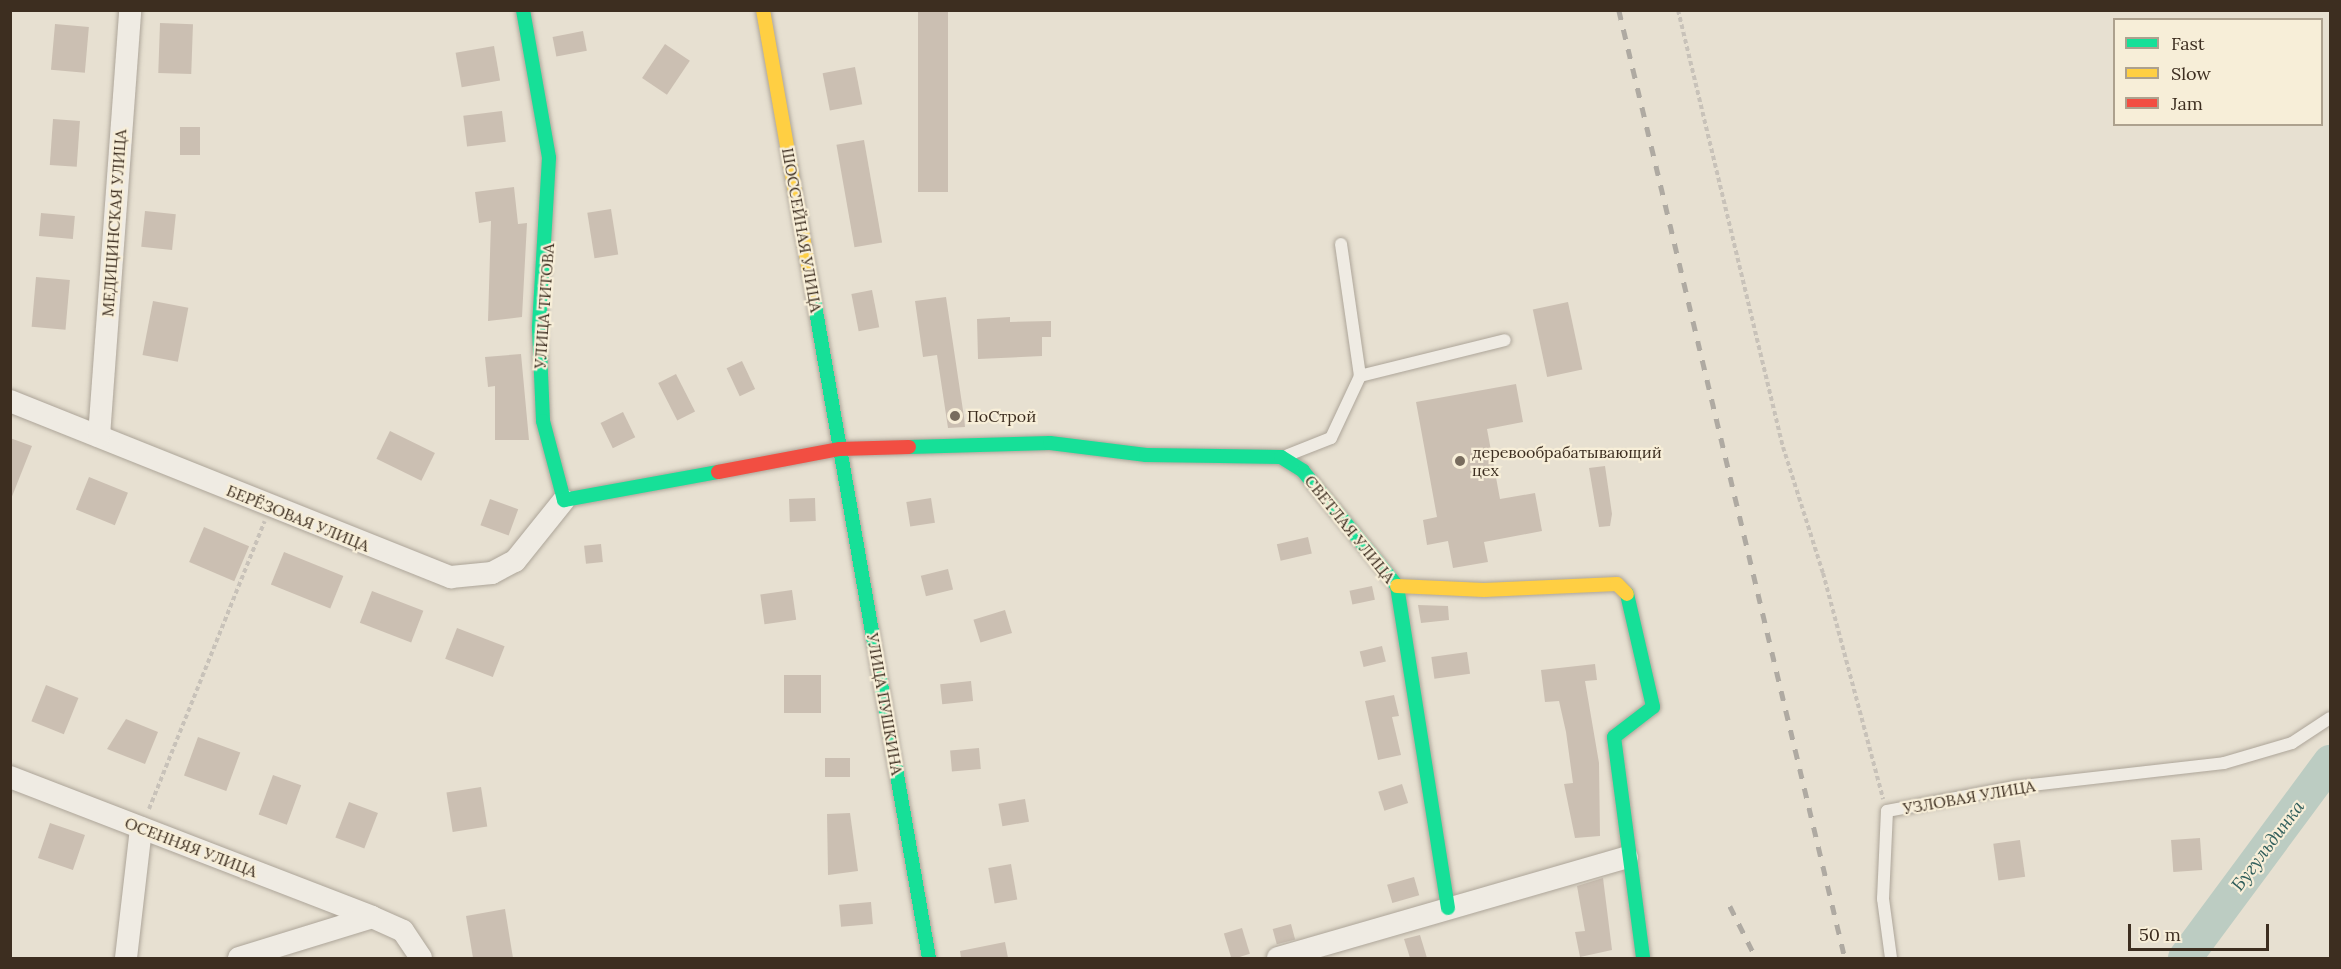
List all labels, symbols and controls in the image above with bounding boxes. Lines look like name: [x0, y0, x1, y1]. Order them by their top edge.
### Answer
legend: [2113, 18, 2323, 126]
text: Fast: [2171, 32, 2205, 55]
text: Slow: [2171, 62, 2211, 85]
text: Jam: [2171, 92, 2203, 115]
street label: МЕДИЦИНСКАЯ УЛИЦА: [98, 129, 130, 317]
street label: ШОССЕЙНАЯ УЛИЦА: [778, 146, 826, 314]
street label: УЛИЦА ТИТОВА: [530, 243, 558, 369]
place label: ПоСтрой: [967, 406, 1036, 426]
marker: ПоСтрой: [948, 409, 962, 423]
place label: деревообрабатывающий цех: [1472, 442, 1662, 480]
marker: деревообрабатывающий цех: [1453, 454, 1467, 468]
street label: СВЕТЛАЯ УЛИЦА: [1301, 471, 1399, 587]
street label: БЕРЁЗОВАЯ УЛИЦА: [224, 481, 372, 555]
street label: УЛИЦА ПУШКИНА: [863, 631, 907, 777]
street label: УЗЛОВАЯ УЛИЦА: [1901, 776, 2037, 818]
water label: Бугульдинка: [2227, 797, 2309, 895]
street label: ОСЕННЯЯ УЛИЦА: [122, 813, 260, 881]
scale bar: [2131, 912, 2272, 950]
text: 50 m: [2139, 923, 2181, 946]

